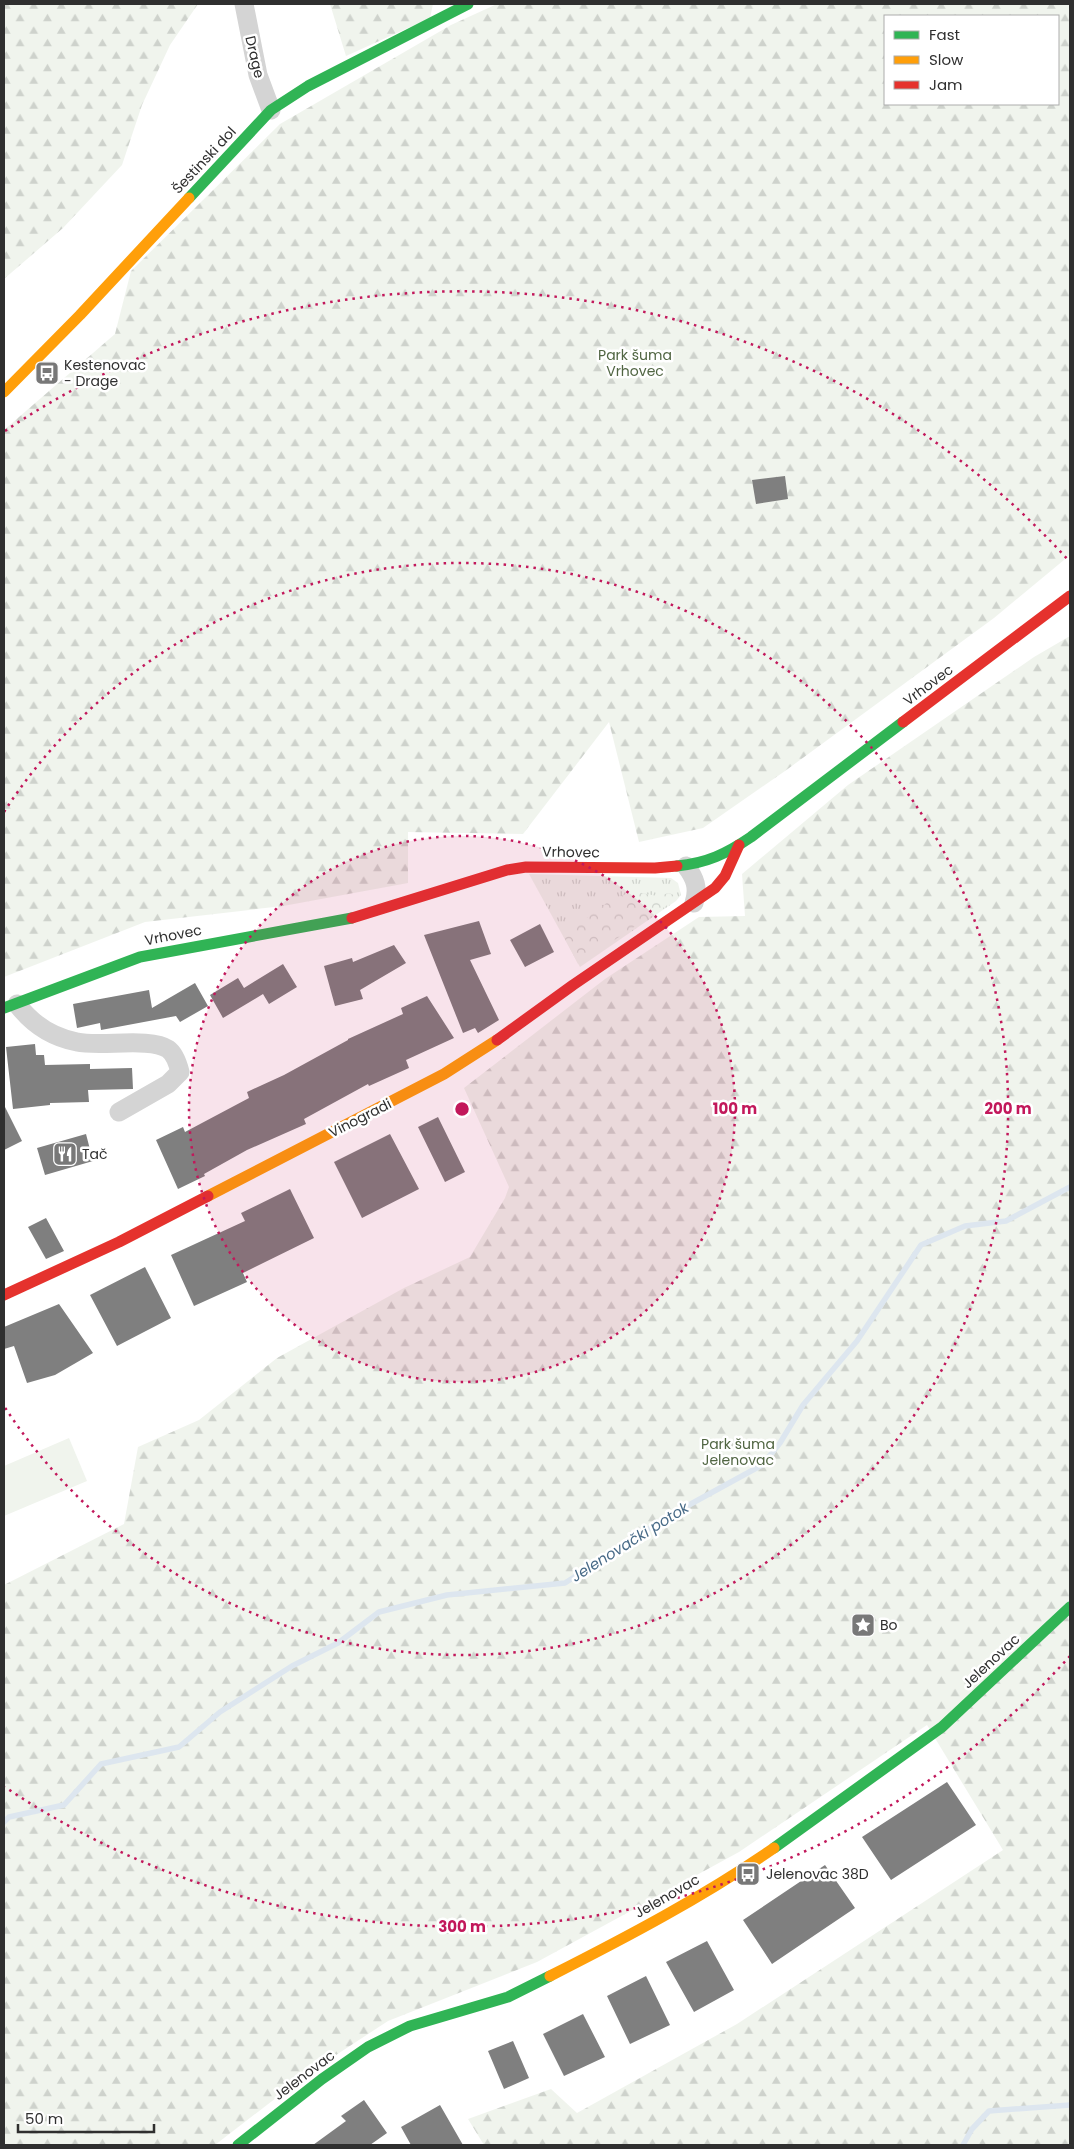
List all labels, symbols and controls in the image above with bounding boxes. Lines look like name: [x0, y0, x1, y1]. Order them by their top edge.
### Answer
legend: [884, 15, 1059, 105]
text: Fast: [929, 24, 960, 45]
street label: Drage: [240, 34, 270, 80]
text: Slow: [929, 49, 964, 70]
text: Jam: [929, 74, 963, 95]
street label: Šestinski dol: [168, 122, 240, 198]
park label: Park šuma Vrhovec: [598, 345, 672, 381]
place label: Kestenovac - Drage: [64, 355, 146, 391]
bus stop icon: Kestenovac - Drage: [34, 360, 60, 386]
street label: Vrhovec: [899, 660, 957, 710]
street label: Vrhovec: [542, 841, 600, 863]
street label: Vrhovec: [143, 920, 203, 950]
street label: Vinogradi: [325, 1094, 395, 1142]
text: 100 m: [713, 1098, 757, 1119]
text: 200 m: [984, 1098, 1032, 1119]
centre of rings: [453, 1100, 471, 1118]
restaurant icon: Tač: [52, 1141, 78, 1167]
place label: Tač: [82, 1144, 108, 1164]
park label: Park šuma Jelenovac: [701, 1434, 775, 1470]
water label: Jelenovački potok: [567, 1496, 694, 1586]
place icon: Bo: [850, 1612, 876, 1638]
place label: Bo: [880, 1615, 898, 1635]
street label: Jelenovac: [958, 1629, 1024, 1693]
bus stop icon: Jelenovac 38D: [735, 1861, 761, 1887]
place label: Jelenovac 38D: [766, 1864, 869, 1884]
street label: Jelenovac: [631, 1869, 703, 1923]
text: 300 m: [438, 1916, 486, 1937]
street label: Jelenovac: [269, 2045, 339, 2105]
scale bar: [18, 2102, 154, 2134]
text: 50 m: [25, 2108, 63, 2129]

